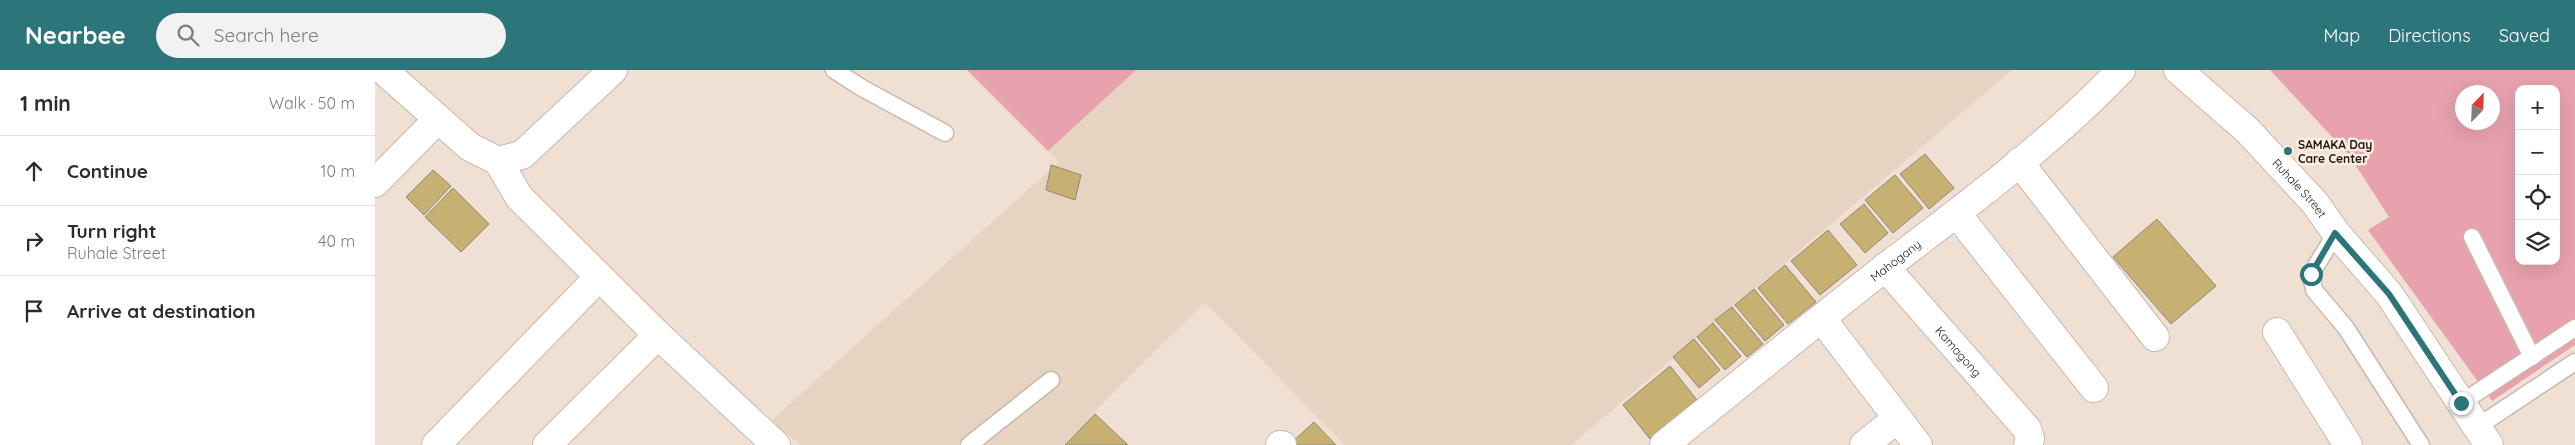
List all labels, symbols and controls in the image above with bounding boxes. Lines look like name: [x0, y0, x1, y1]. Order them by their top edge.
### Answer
search box: [156, 13, 506, 58]
text: Nearbee: [25, 20, 126, 50]
icon: search: [174, 21, 202, 49]
text: Search here: [214, 23, 319, 47]
text: Map: [2323, 24, 2360, 47]
text: Directions: [2388, 24, 2471, 47]
text: Saved: [2499, 24, 2550, 47]
north arrow: [2455, 85, 2500, 130]
map controls: [2515, 85, 2560, 265]
button: +: [2515, 85, 2560, 130]
text: 1 min: [20, 90, 71, 116]
text: Walk · 50 m: [269, 93, 355, 113]
button: −: [2515, 130, 2560, 175]
place label: SAMAKA Day Care Center: [2298, 137, 2372, 166]
marker: SAMAKA Day Care Center: [2282, 145, 2294, 157]
street label: Ruhale Street: [2270, 155, 2330, 220]
icon: ahead: [20, 157, 48, 185]
text: Continue: [67, 159, 148, 183]
text: 10 m: [321, 161, 355, 181]
button: locate: [2515, 175, 2560, 220]
text: Turn right: [67, 219, 156, 243]
button: layers: [2515, 220, 2560, 265]
icon: right: [20, 227, 48, 255]
text: 40 m: [318, 231, 355, 251]
street label: Mahogany: [1867, 236, 1923, 284]
text: Ruhale Street: [67, 243, 166, 263]
route start: [2300, 263, 2323, 286]
icon: arrive: [20, 297, 48, 325]
text: Arrive at destination: [67, 299, 256, 323]
street label: Kamagong: [1933, 323, 1985, 380]
route end: [2450, 392, 2473, 415]

